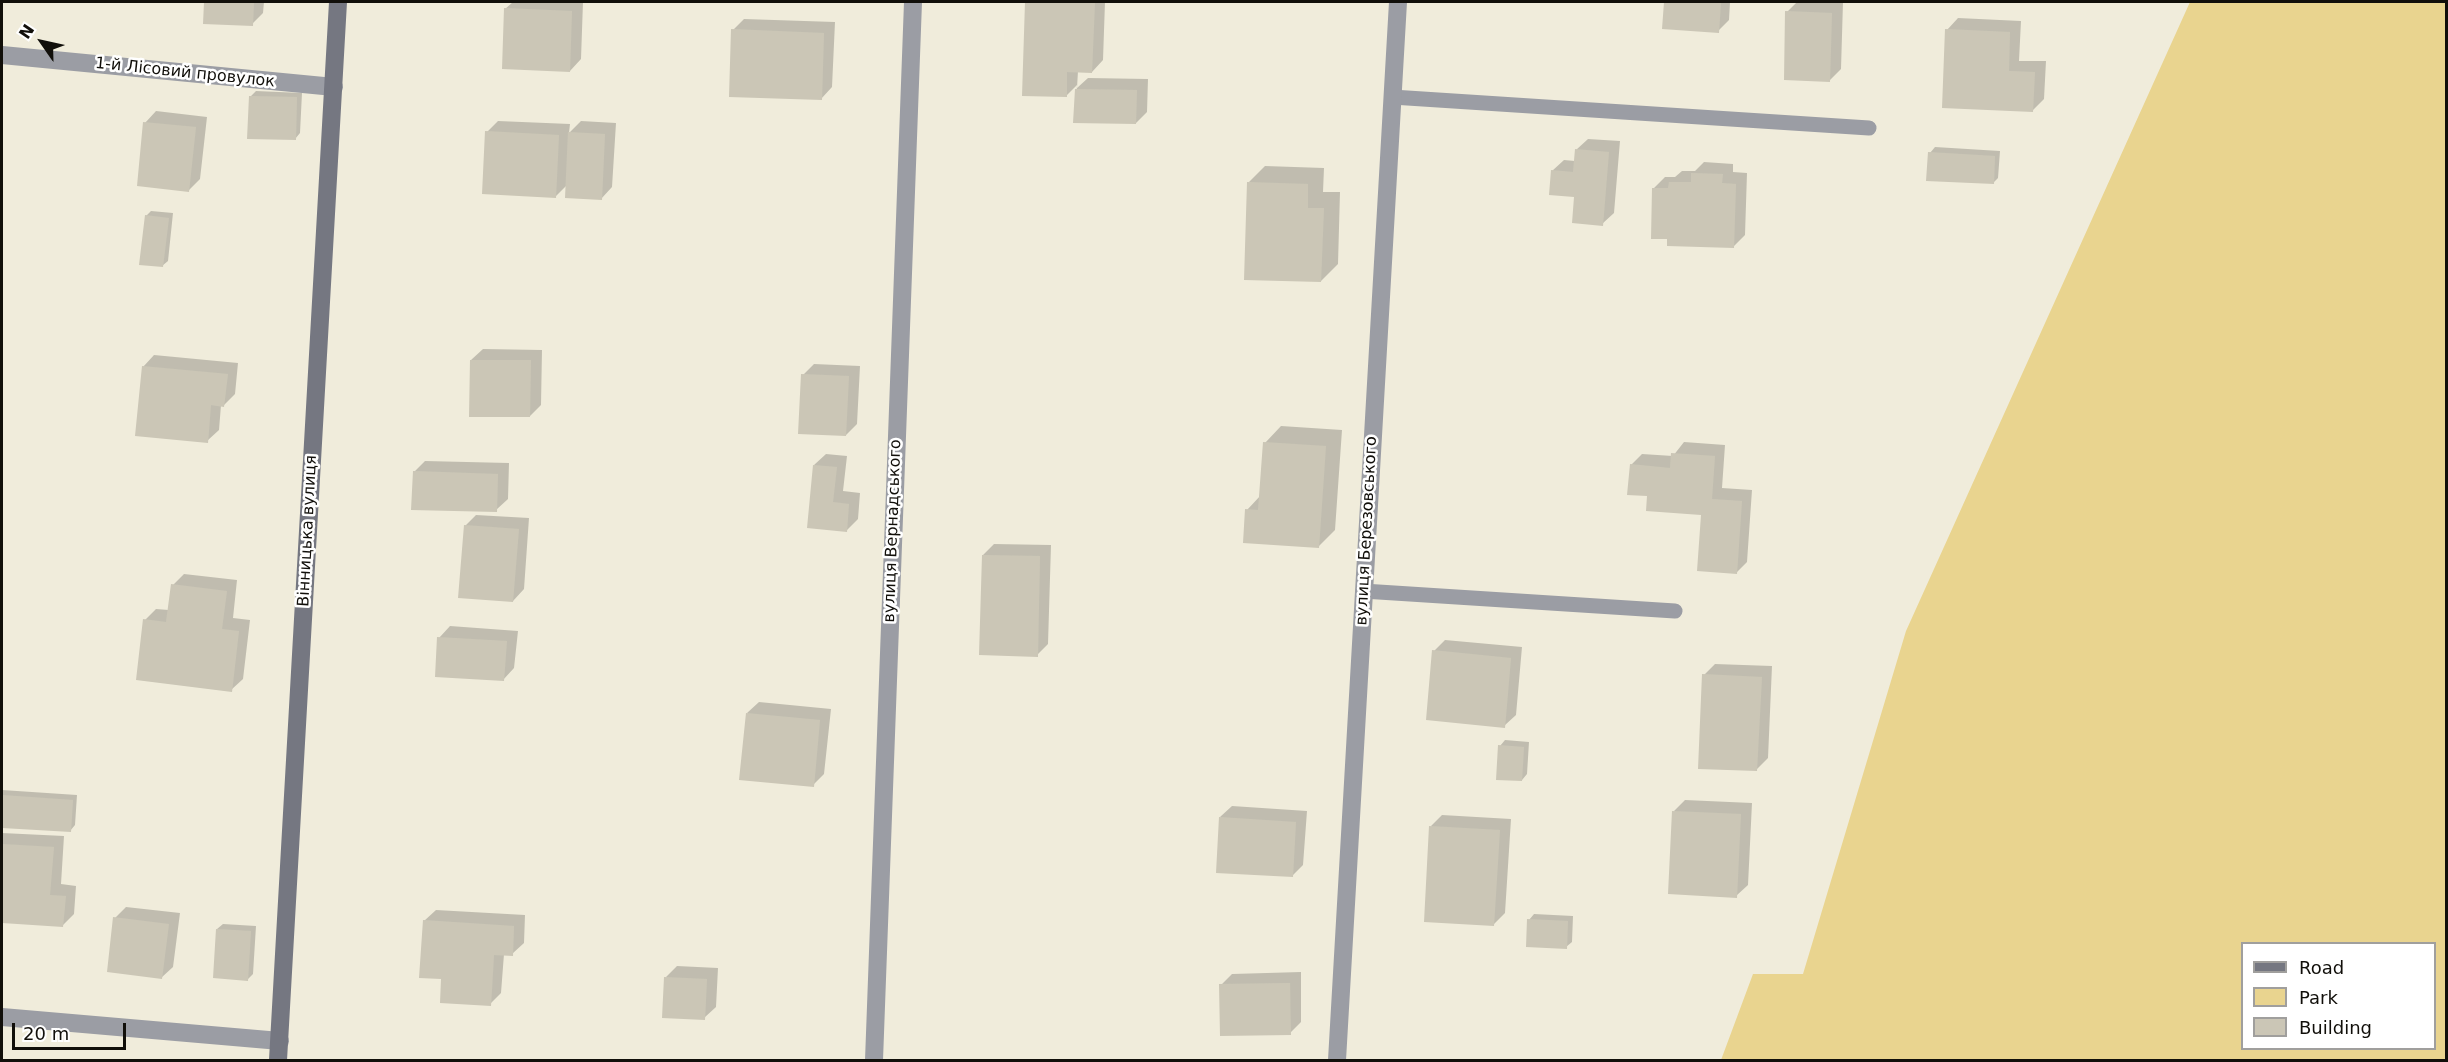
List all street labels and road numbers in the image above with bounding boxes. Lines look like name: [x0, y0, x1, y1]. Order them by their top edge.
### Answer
street label: 1-й Лісовий провулок: [94, 54, 276, 92]
street label: вулиця Березовського: [1352, 436, 1382, 626]
street label: вулиця Вернадського: [880, 439, 906, 623]
street label: Вінницька вулиця: [294, 455, 322, 607]

